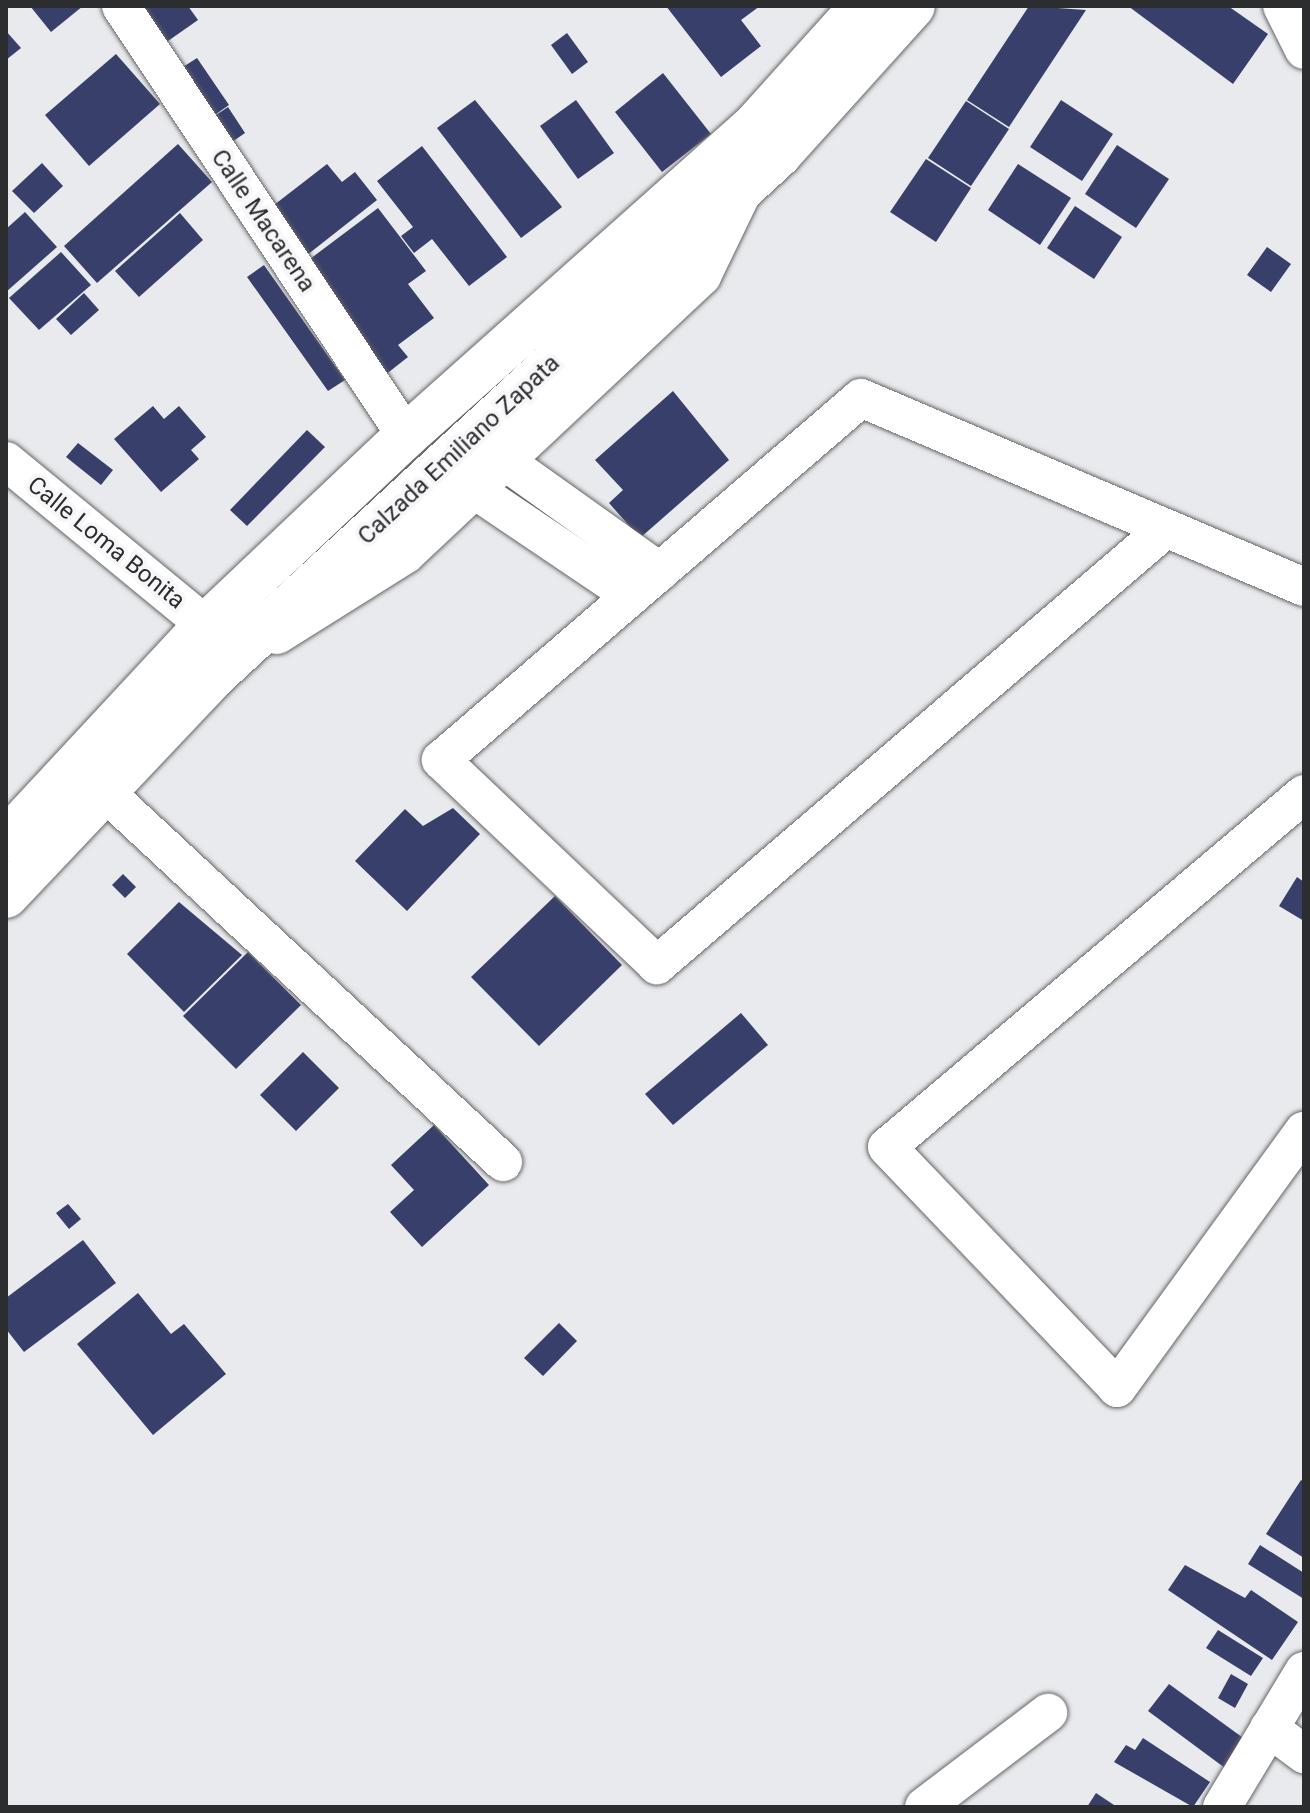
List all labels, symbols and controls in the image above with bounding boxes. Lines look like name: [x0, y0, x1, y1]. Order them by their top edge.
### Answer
street label: Calle Macarena: [205, 144, 321, 298]
street label: Calzada Emiliano Zapata: [352, 349, 566, 551]
street label: Calle Loma Bonita: [21, 471, 191, 615]

